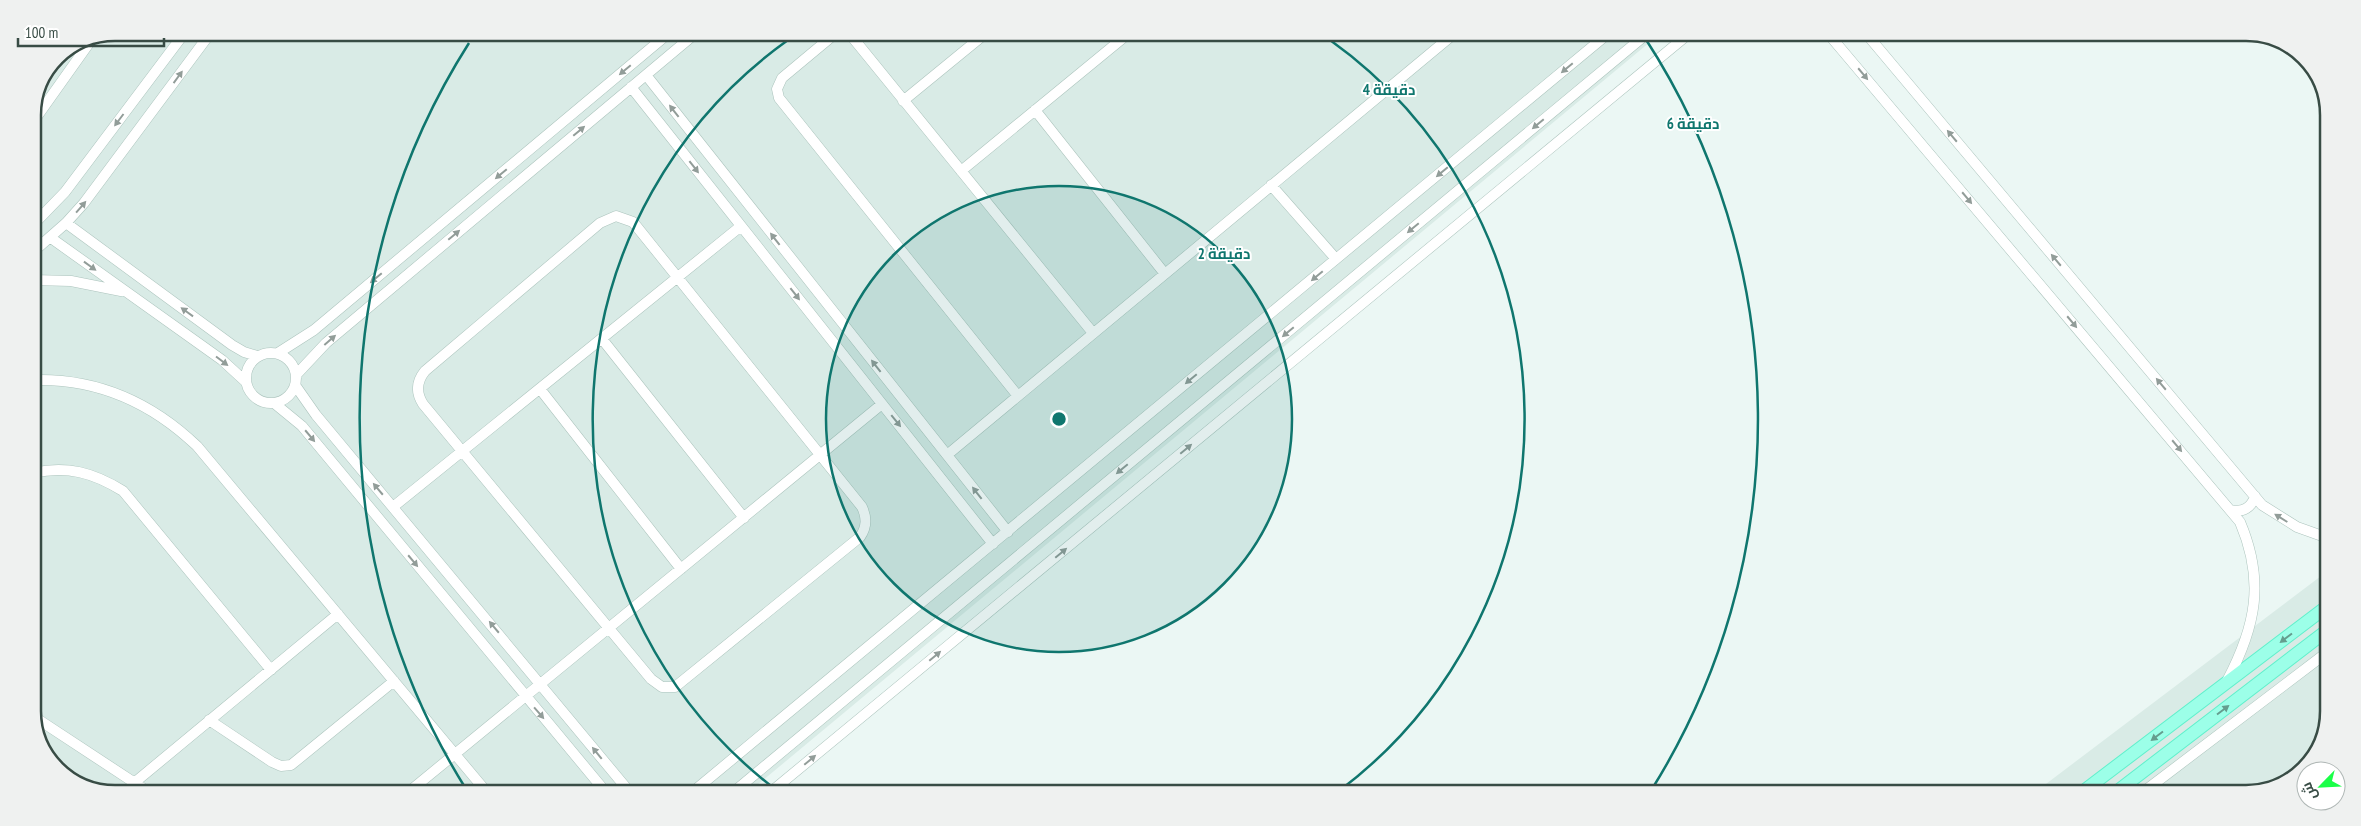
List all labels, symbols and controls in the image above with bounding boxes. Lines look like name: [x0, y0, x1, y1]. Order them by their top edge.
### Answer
scale bar: [18, 15, 164, 47]
text: 100 m: [25, 23, 58, 42]
one-way arrow: [1561, 63, 1574, 74]
one-way arrow: [619, 64, 632, 75]
one-way arrow: [1857, 67, 1868, 80]
one-way arrow: [173, 70, 183, 83]
text: 4 دقيقة: [1363, 80, 1415, 99]
one-way arrow: [669, 105, 680, 118]
one-way arrow: [114, 113, 125, 126]
text: 6 دقيقة: [1667, 114, 1719, 133]
one-way arrow: [1532, 119, 1545, 130]
one-way arrow: [572, 126, 585, 137]
one-way arrow: [1946, 130, 1957, 143]
one-way arrow: [688, 160, 699, 173]
one-way arrow: [1436, 166, 1448, 178]
one-way arrow: [494, 168, 507, 179]
one-way arrow: [1962, 191, 1973, 204]
one-way arrow: [75, 200, 86, 213]
one-way arrow: [1407, 223, 1420, 234]
one-way arrow: [447, 230, 460, 241]
one-way arrow: [770, 233, 781, 246]
text: 2 دقيقة: [1198, 244, 1250, 263]
one-way arrow: [2051, 254, 2062, 267]
one-way arrow: [84, 261, 97, 271]
one-way arrow: [1310, 270, 1323, 281]
one-way arrow: [370, 273, 383, 284]
one-way arrow: [789, 287, 800, 300]
one-way arrow: [180, 307, 194, 317]
one-way arrow: [2067, 316, 2078, 329]
one-way arrow: [1282, 326, 1294, 337]
one-way arrow: [323, 334, 336, 345]
one-way arrow: [215, 356, 229, 366]
one-way arrow: [871, 360, 882, 373]
one-way arrow: [1185, 374, 1198, 385]
one-way arrow: [2155, 379, 2167, 391]
centre of rings: [1050, 410, 1068, 428]
one-way arrow: [890, 414, 901, 427]
one-way arrow: [304, 429, 315, 442]
one-way arrow: [2171, 440, 2183, 452]
one-way arrow: [1179, 444, 1192, 455]
one-way arrow: [1116, 464, 1129, 475]
one-way arrow: [373, 483, 384, 496]
one-way arrow: [972, 487, 983, 500]
one-way arrow: [2274, 513, 2287, 523]
one-way arrow: [1054, 547, 1067, 558]
one-way arrow: [408, 554, 419, 567]
one-way arrow: [488, 621, 499, 634]
one-way arrow: [2279, 633, 2293, 643]
one-way arrow: [929, 651, 941, 662]
one-way arrow: [2216, 705, 2229, 716]
one-way arrow: [534, 706, 545, 719]
one-way arrow: [2150, 731, 2164, 741]
one-way arrow: [592, 746, 603, 759]
one-way arrow: [803, 754, 816, 765]
north arrow: [2296, 761, 2346, 811]
text: ش: [2297, 779, 2321, 803]

